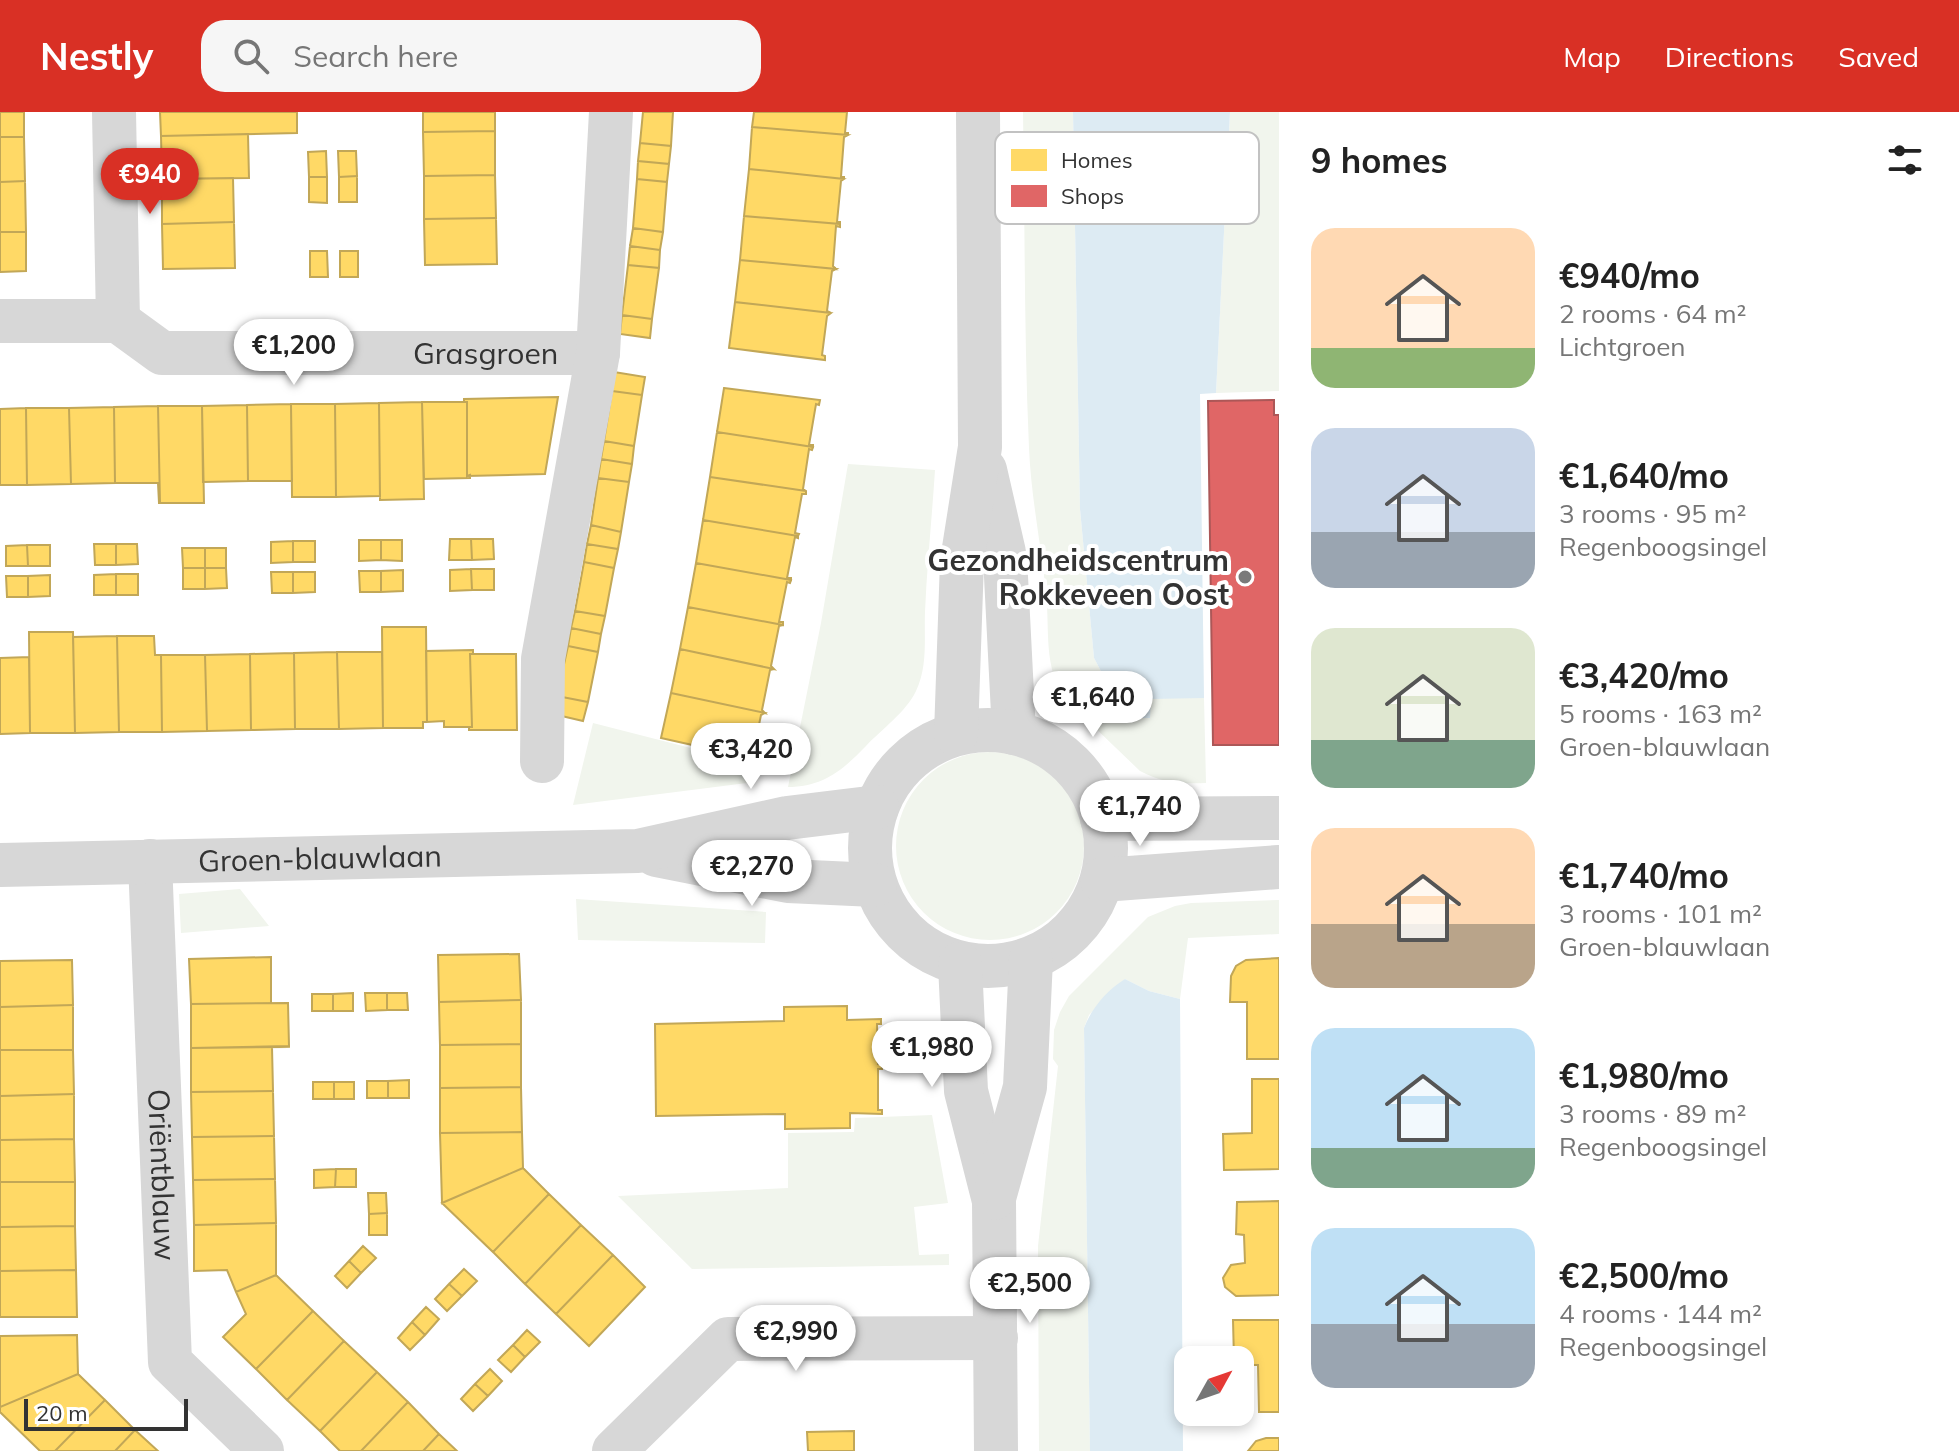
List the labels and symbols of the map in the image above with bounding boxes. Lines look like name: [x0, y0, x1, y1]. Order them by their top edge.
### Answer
legend: [995, 132, 1259, 224]
text: Homes: [1061, 146, 1133, 174]
pin: €940: [103, 148, 197, 216]
text: Shops: [1061, 182, 1124, 210]
pin: €1,200: [229, 319, 359, 387]
street label: Grasgroen: [413, 334, 558, 372]
place label: Gezondheidscentrum Rokkeveen Oost: [927, 541, 1229, 613]
marker: Gezondheidscentrum Rokkeveen Oost: [1236, 568, 1254, 586]
pin: €1,640: [1028, 671, 1158, 739]
pin: €3,420: [686, 723, 816, 791]
pin: €1,740: [1075, 780, 1205, 848]
street label: Groen-blauwlaan: [198, 836, 442, 880]
pin: €2,270: [687, 840, 817, 908]
pin: €1,980: [867, 1021, 997, 1089]
street label: Oriëntblauw: [140, 1088, 185, 1262]
pin: €2,500: [965, 1257, 1095, 1325]
pin: €2,990: [731, 1305, 861, 1373]
north arrow: [1174, 1346, 1254, 1426]
scale bar: [24, 1395, 188, 1431]

